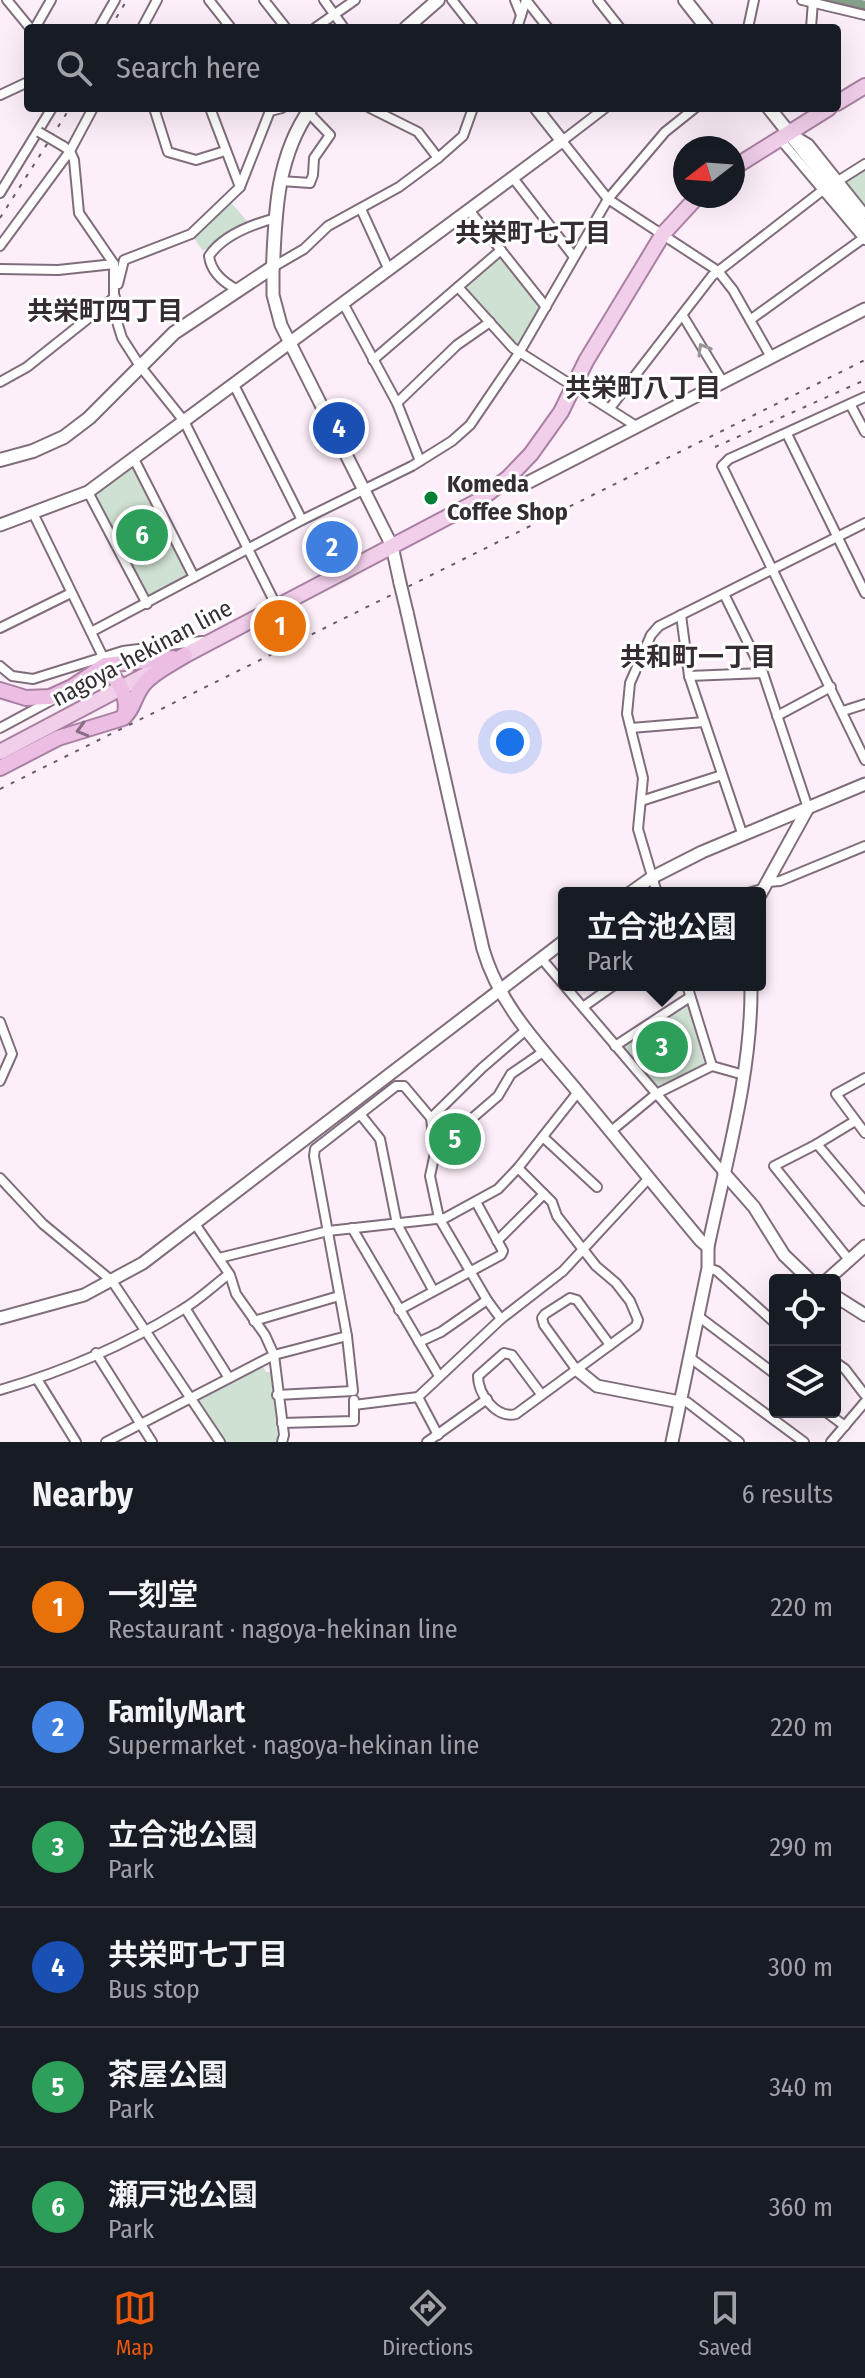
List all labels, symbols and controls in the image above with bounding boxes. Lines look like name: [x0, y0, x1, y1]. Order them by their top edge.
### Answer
search box: [24, 24, 841, 112]
icon: search: [52, 46, 96, 90]
text: Search here: [116, 50, 261, 86]
north arrow: [673, 136, 745, 208]
district label: 共栄町七丁目: [455, 218, 611, 249]
district label: 共栄町四丁目: [27, 296, 183, 327]
one-way arrow: [697, 343, 713, 358]
district label: 共栄町八丁目: [565, 373, 721, 404]
pin: 4: [313, 398, 365, 458]
place label: Komeda Coffee Shop: [447, 470, 568, 526]
marker: Komeda Coffee Shop: [422, 489, 440, 507]
pin: 6: [116, 505, 168, 565]
pin: 2: [306, 517, 358, 577]
street label: nagoya-hekinan line: [47, 594, 237, 712]
pin: 1: [254, 596, 306, 656]
district label: 共和町一丁目: [620, 642, 776, 673]
one-way arrow: [76, 721, 90, 737]
your location: [490, 722, 530, 762]
popup: [558, 887, 766, 991]
text: 立合池公園: [587, 909, 737, 945]
text: Park: [587, 946, 633, 977]
pin: 3: [636, 1017, 688, 1077]
pin: 5: [429, 1109, 481, 1169]
map controls: [769, 1274, 841, 1418]
button: locate: [769, 1274, 841, 1346]
button: layers: [769, 1346, 841, 1418]
text: Nearby: [32, 1474, 133, 1515]
text: 6 results: [742, 1479, 833, 1510]
text: 一刻堂: [108, 1577, 198, 1613]
text: 1: [53, 1592, 64, 1623]
text: 220 m: [770, 1592, 833, 1623]
text: Restaurant · nagoya-hekinan line: [108, 1614, 458, 1645]
text: FamilyMart: [108, 1694, 245, 1730]
text: 2: [52, 1712, 64, 1743]
text: 220 m: [770, 1712, 833, 1743]
text: Supermarket · nagoya-hekinan line: [108, 1730, 479, 1761]
text: 立合池公園: [108, 1817, 258, 1853]
text: 3: [52, 1832, 64, 1863]
text: 290 m: [769, 1832, 833, 1863]
text: Park: [108, 1854, 154, 1885]
text: 共栄町七丁目: [108, 1937, 288, 1973]
text: 4: [51, 1952, 65, 1983]
text: 300 m: [768, 1952, 833, 1983]
text: Bus stop: [108, 1974, 200, 2005]
text: 茶屋公園: [108, 2057, 228, 2093]
text: 5: [52, 2072, 64, 2103]
text: 340 m: [769, 2072, 833, 2103]
text: Park: [108, 2094, 154, 2125]
text: 瀬戸池公園: [108, 2177, 258, 2213]
text: 6: [51, 2192, 65, 2223]
text: 360 m: [769, 2192, 833, 2223]
text: Park: [108, 2214, 154, 2245]
tab: Map: [113, 2286, 157, 2361]
tab: Directions: [382, 2286, 473, 2361]
tab: Saved: [699, 2286, 752, 2361]

